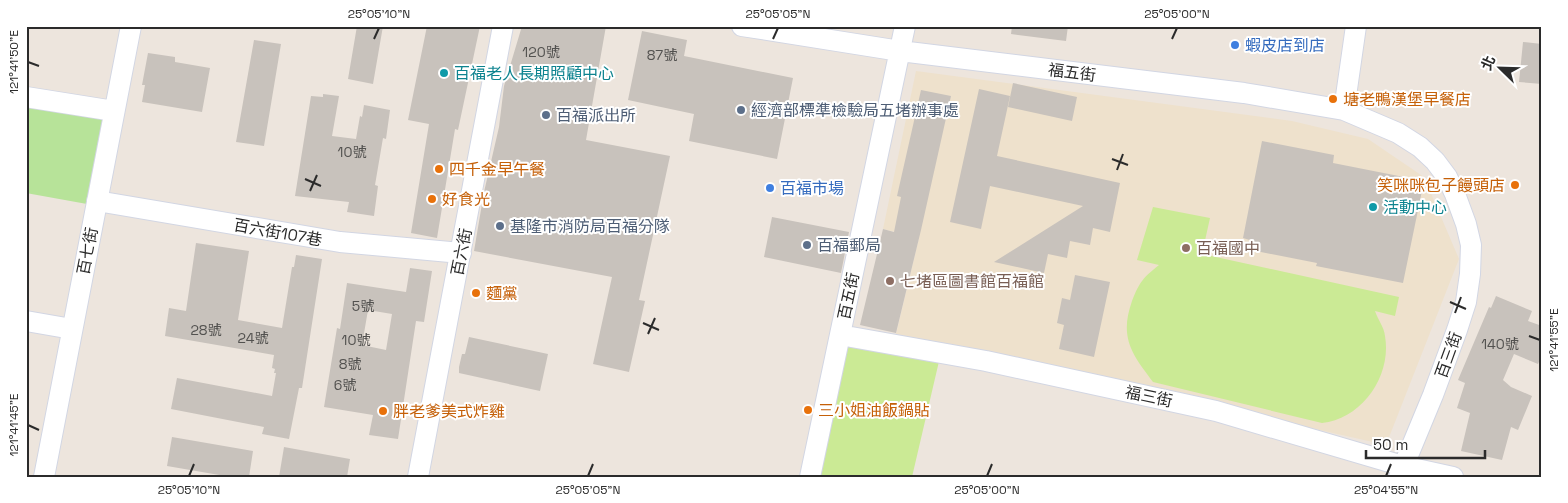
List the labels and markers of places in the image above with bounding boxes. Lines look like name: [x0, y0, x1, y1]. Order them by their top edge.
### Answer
place label: 蝦皮店到店: [1245, 35, 1325, 56]
marker: 蝦皮店到店: [1229, 39, 1241, 51]
place label: 百福老人長期照顧中心: [454, 63, 614, 84]
marker: 百福老人長期照顧中心: [438, 67, 450, 79]
place label: 塘老鴨漢堡早餐店: [1343, 89, 1471, 110]
marker: 塘老鴨漢堡早餐店: [1327, 93, 1339, 105]
place label: 經濟部標準檢驗局五堵辦事處: [751, 100, 959, 121]
marker: 經濟部標準檢驗局五堵辦事處: [735, 104, 747, 116]
place label: 百福派出所: [556, 105, 636, 126]
marker: 百福派出所: [540, 109, 552, 121]
place label: 四千金早午餐: [449, 159, 545, 180]
marker: 四千金早午餐: [433, 163, 445, 175]
place label: 笑咪咪包子饅頭店: [1377, 175, 1505, 196]
place label: 百福市場: [780, 178, 844, 199]
marker: 笑咪咪包子饅頭店: [1509, 179, 1521, 191]
marker: 百福市場: [764, 182, 776, 194]
place label: 好食光: [442, 189, 490, 210]
marker: 好食光: [426, 193, 438, 205]
place label: 活動中心: [1383, 197, 1447, 218]
marker: 活動中心: [1367, 201, 1379, 213]
place label: 基隆市消防局百福分隊: [510, 216, 670, 237]
marker: 基隆市消防局百福分隊: [494, 220, 506, 232]
place label: 百福郵局: [817, 235, 881, 256]
place label: 百福國中: [1196, 238, 1260, 259]
marker: 百福郵局: [801, 239, 813, 251]
marker: 百福國中: [1180, 242, 1192, 254]
place label: 七堵區圖書館百福館: [900, 271, 1044, 292]
marker: 七堵區圖書館百福館: [884, 275, 896, 287]
place label: 麵黨: [486, 283, 518, 304]
marker: 麵黨: [470, 287, 482, 299]
place label: 三小姐油飯鍋貼: [818, 400, 930, 421]
place label: 胖老爹美式炸雞: [393, 401, 505, 422]
marker: 三小姐油飯鍋貼: [802, 404, 814, 416]
marker: 胖老爹美式炸雞: [377, 405, 389, 417]

